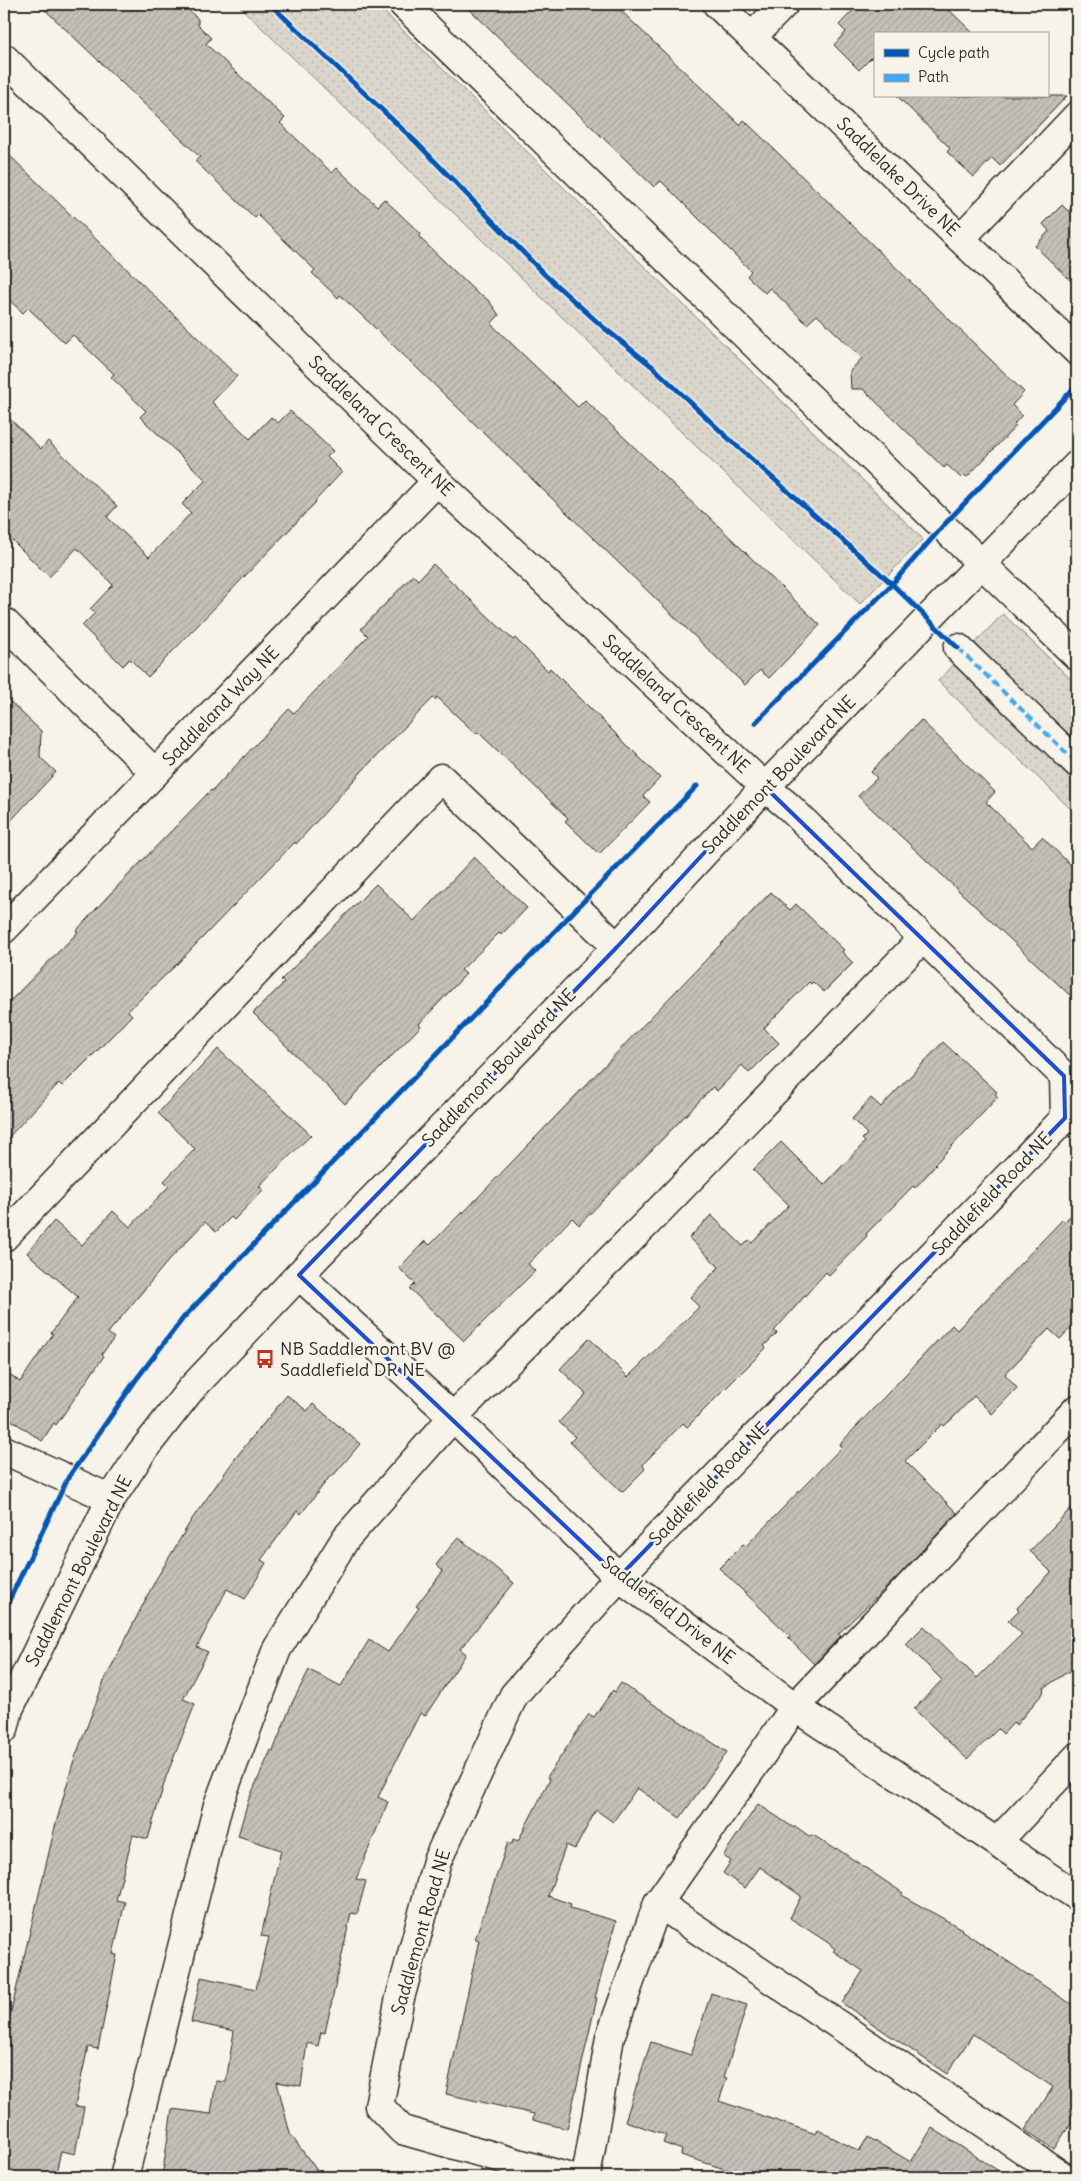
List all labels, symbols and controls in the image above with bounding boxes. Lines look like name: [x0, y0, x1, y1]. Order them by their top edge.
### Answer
legend: [874, 32, 1048, 98]
text: Cycle path: [918, 43, 990, 62]
text: Path: [918, 67, 949, 86]
street label: Saddlelake Drive NE: [832, 112, 965, 241]
street label: Saddleland Crescent NE: [304, 350, 459, 501]
street label: Saddleland Crescent NE: [598, 629, 755, 778]
street label: Saddleland Way NE: [157, 641, 284, 771]
street label: Saddlemont Boulevard NE: [697, 691, 860, 859]
street label: Saddlemont Boulevard NE: [417, 984, 580, 1152]
street label: Saddlefield Road NE: [927, 1127, 1057, 1260]
place label: NB Saddlemont BV @ Saddlefield DR NE: [280, 1337, 455, 1381]
bus stop icon: NB Saddlemont BV @ Saddlefield DR NE: [254, 1348, 276, 1370]
street label: Saddlefield Road NE: [644, 1417, 774, 1550]
street label: Saddlemont Boulevard NE: [20, 1471, 137, 1670]
street label: Saddlefield Drive NE: [597, 1550, 740, 1669]
street label: Saddlemont Road NE: [386, 1846, 455, 2017]

